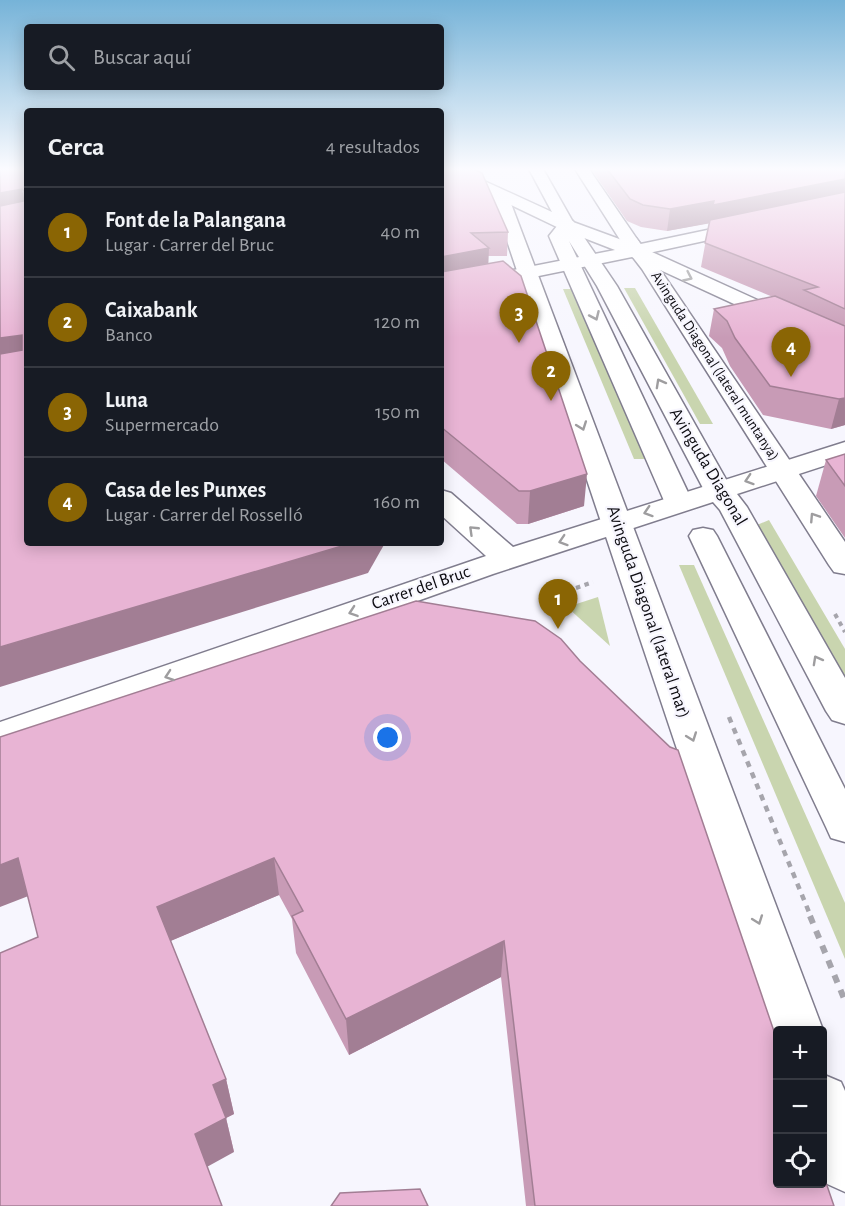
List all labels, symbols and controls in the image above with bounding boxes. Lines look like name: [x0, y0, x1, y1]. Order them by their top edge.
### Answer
search box: [24, 24, 444, 90]
icon: search: [45, 41, 78, 74]
text: Buscar aquí: [93, 46, 191, 68]
text: Cerca: [48, 134, 105, 160]
text: 4 resultados: [326, 137, 420, 157]
text: Font de la Palangana: [105, 209, 286, 231]
text: 1: [64, 222, 71, 242]
text: 40 m: [381, 222, 420, 242]
text: Lugar · Carrer del Bruc: [105, 235, 274, 255]
street label: Avinguda Diagonal (lateral muntanya): [648, 269, 782, 463]
one-way arrow: [681, 269, 692, 281]
pin: 3: [500, 294, 538, 343]
text: Caixabank: [105, 299, 198, 321]
one-way arrow: [588, 310, 600, 321]
text: 2: [63, 312, 72, 332]
text: 120 m: [374, 312, 420, 332]
text: Banco: [105, 325, 153, 345]
pin: 4: [772, 328, 810, 377]
pin: 2: [532, 352, 570, 401]
one-way arrow: [656, 379, 667, 389]
text: Luna: [105, 389, 148, 411]
text: 3: [63, 402, 72, 422]
text: 150 m: [375, 402, 420, 422]
street label: Avinguda Diagonal: [666, 405, 750, 529]
text: Supermercado: [105, 415, 219, 435]
one-way arrow: [574, 420, 587, 431]
one-way arrow: [744, 472, 755, 485]
text: Casa de les Punxes: [105, 479, 266, 501]
text: 4: [62, 492, 73, 512]
text: 160 m: [374, 492, 420, 512]
street label: Avinguda Diagonal (lateral mar): [603, 503, 693, 721]
text: Lugar · Carrer del Rosselló: [105, 505, 303, 525]
one-way arrow: [644, 505, 654, 518]
one-way arrow: [809, 513, 821, 523]
one-way arrow: [470, 526, 481, 537]
one-way arrow: [558, 533, 569, 546]
street label: Carrer del Bruc: [370, 563, 473, 613]
pin: 1: [538, 580, 578, 629]
one-way arrow: [349, 604, 359, 617]
one-way arrow: [813, 656, 824, 666]
one-way arrow: [165, 669, 175, 682]
your location: [373, 723, 402, 752]
one-way arrow: [685, 731, 698, 741]
one-way arrow: [750, 914, 763, 925]
map controls: [773, 1026, 827, 1188]
button: +: [773, 1026, 827, 1080]
button: −: [773, 1080, 827, 1134]
button: locate: [773, 1134, 827, 1188]

